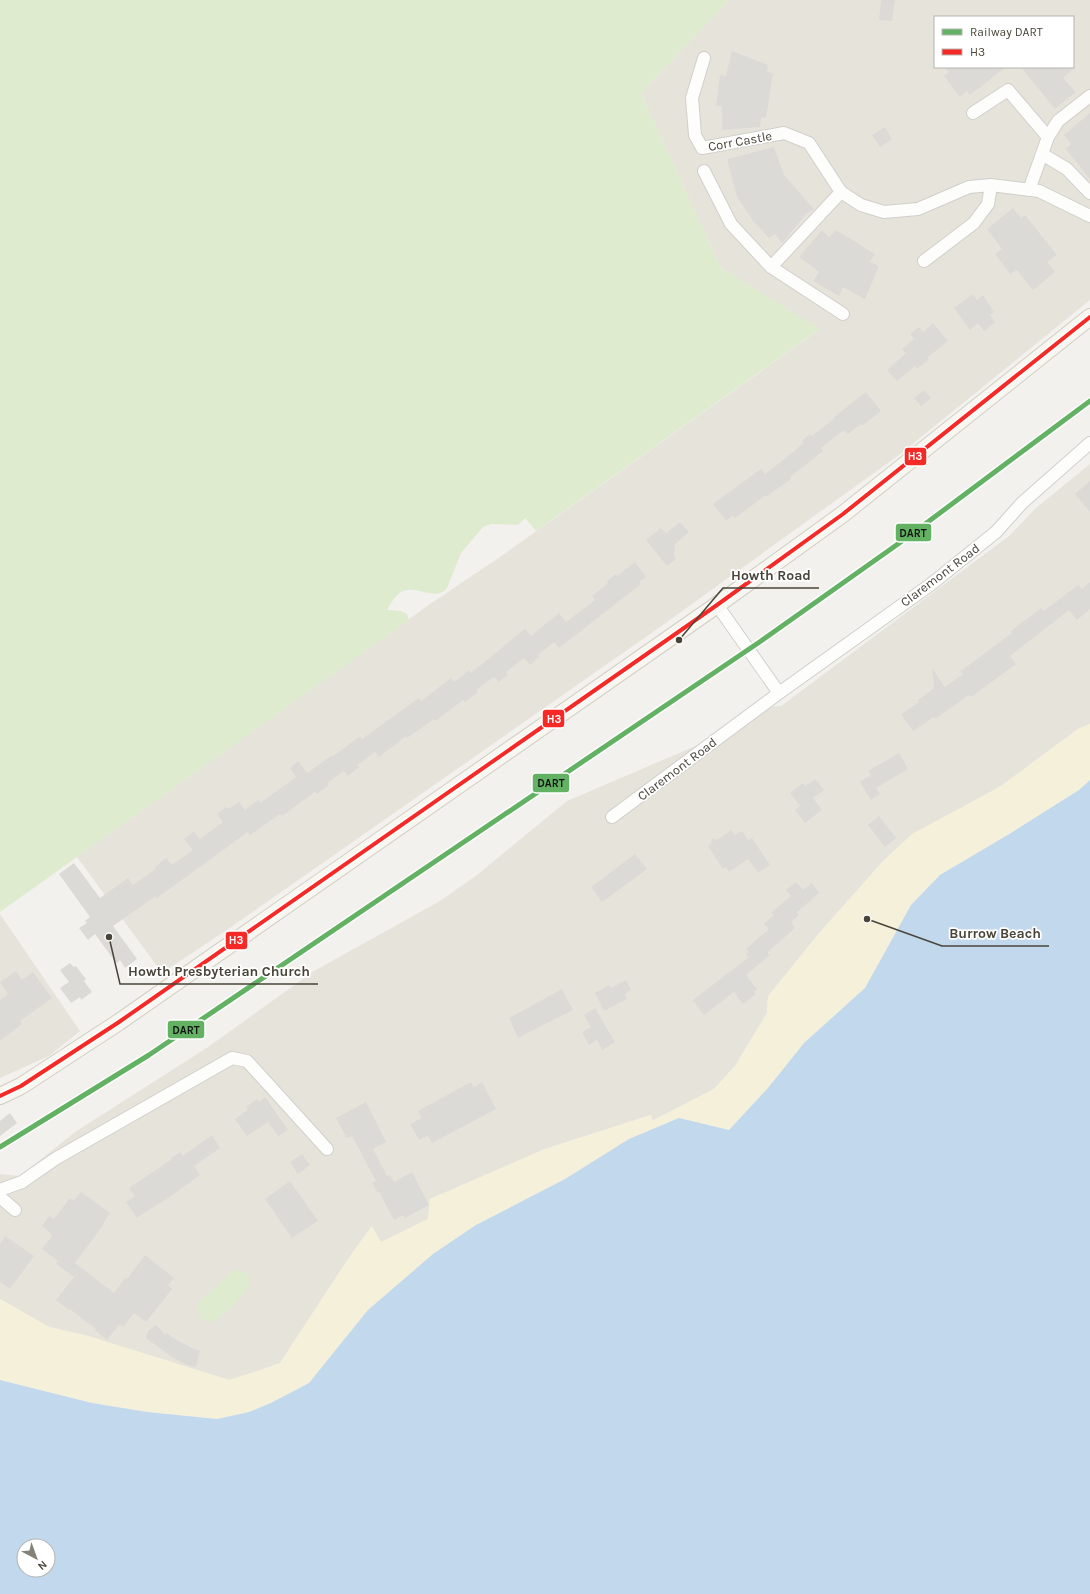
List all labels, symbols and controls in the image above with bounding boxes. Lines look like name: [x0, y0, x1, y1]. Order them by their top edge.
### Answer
legend: [934, 16, 1074, 68]
text: Railway DART: [970, 25, 1043, 39]
text: H3: [970, 45, 985, 59]
street label: Corr Castle: [707, 128, 773, 154]
line badge: H3: [904, 447, 927, 466]
text: H3: [908, 450, 922, 463]
line badge: DART: [895, 523, 932, 542]
text: DART: [899, 527, 927, 540]
street label: Claremont Road: [897, 540, 983, 610]
callout: Howth Road: [723, 562, 819, 588]
text: Howth Road: [731, 567, 811, 584]
line badge: H3: [542, 709, 565, 728]
text: H3: [547, 713, 561, 726]
street label: Claremont Road: [634, 734, 720, 804]
line badge: DART: [532, 773, 570, 793]
text: DART: [537, 777, 565, 790]
callout: Burrow Beach: [942, 920, 1049, 946]
text: Burrow Beach: [949, 925, 1041, 942]
line badge: H3: [225, 931, 248, 950]
text: H3: [229, 934, 243, 947]
callout: Howth Presbyterian Church: [120, 958, 318, 984]
text: Howth Presbyterian Church: [128, 963, 310, 980]
line badge: DART: [167, 1020, 205, 1039]
text: DART: [172, 1024, 200, 1037]
north arrow: [16, 1538, 56, 1578]
text: N: [35, 1558, 49, 1573]

